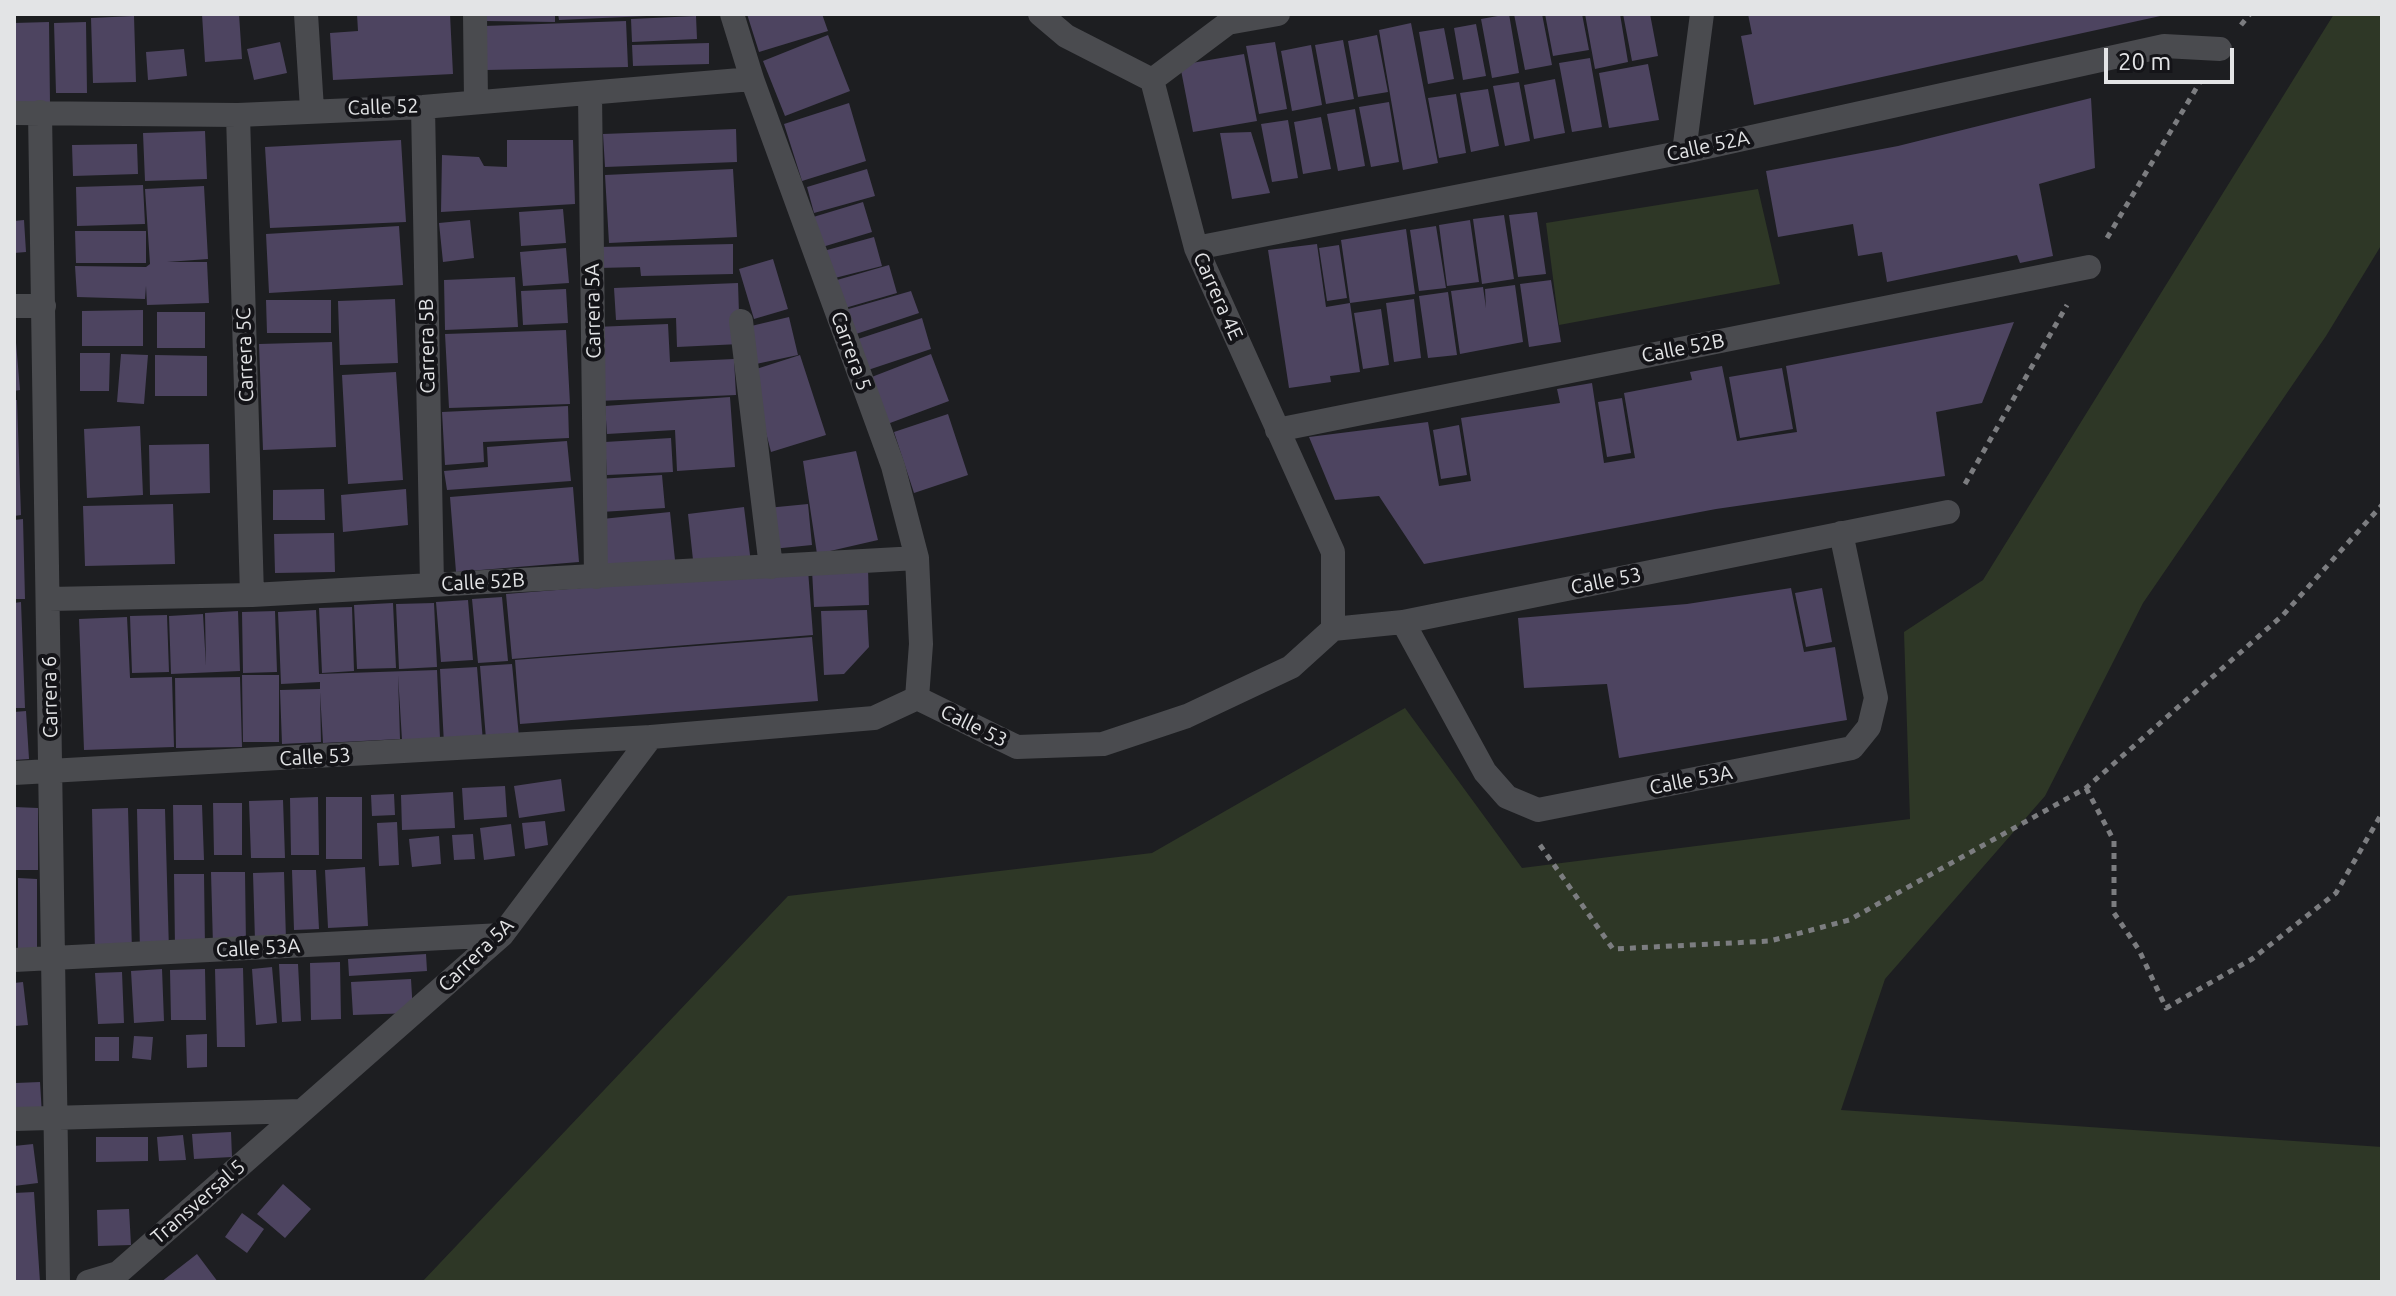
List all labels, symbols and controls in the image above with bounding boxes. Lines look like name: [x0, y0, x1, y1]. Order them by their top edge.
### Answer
scale bar: [2108, 32, 2238, 82]
text: 20 m: [2118, 48, 2171, 75]
street label: Calle 52: [347, 94, 419, 120]
street label: Calle 52A: [1664, 126, 1752, 166]
street label: Carrera 4E: [1188, 248, 1248, 344]
street label: Carrera 5A: [580, 263, 606, 359]
street label: Carrera 5B: [414, 298, 440, 394]
street label: Carrera 5C: [231, 307, 259, 403]
street label: Carrera 5: [826, 308, 876, 394]
street label: Calle 52B: [1640, 328, 1726, 368]
street label: Calle 53: [1569, 562, 1643, 600]
street label: Calle 52B: [440, 568, 526, 596]
street label: Carrera 6: [37, 656, 63, 738]
street label: Calle 53: [937, 700, 1011, 752]
street label: Calle 53: [279, 743, 351, 771]
street label: Calle 53A: [1647, 760, 1735, 800]
street label: Carrera 5A: [433, 913, 519, 997]
street label: Calle 53A: [215, 934, 301, 962]
street label: Transversal 5: [146, 1155, 250, 1249]

